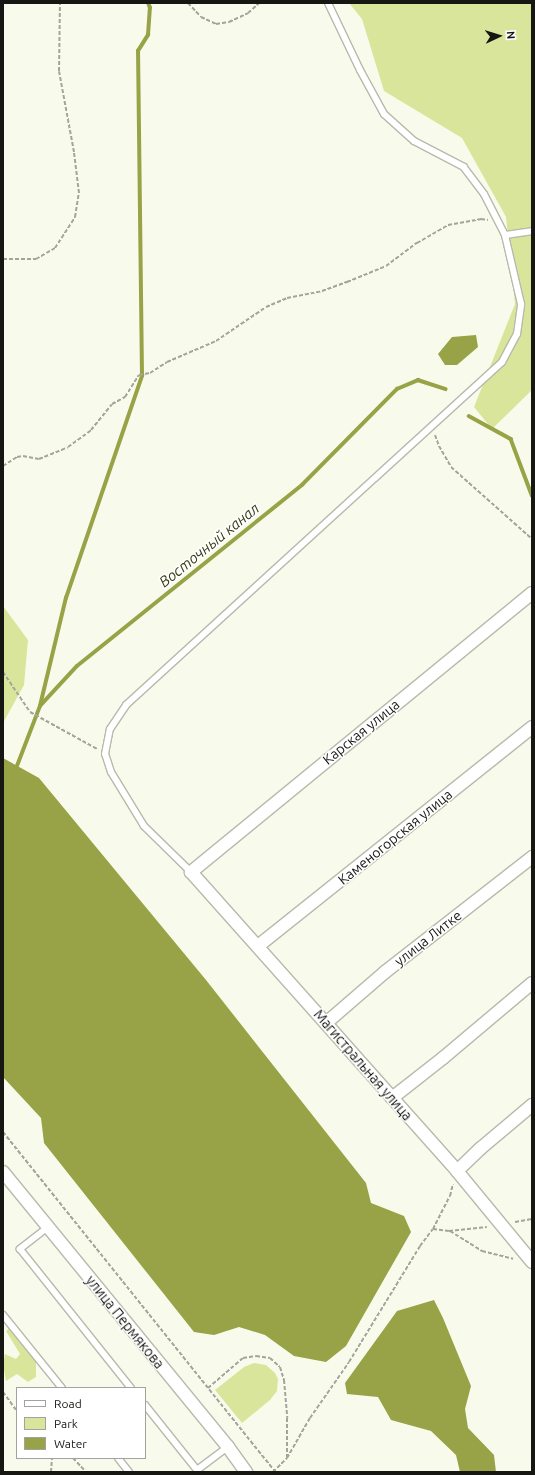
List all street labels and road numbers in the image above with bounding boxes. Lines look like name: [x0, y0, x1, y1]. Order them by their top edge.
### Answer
street label: Карская улица: [319, 696, 403, 768]
street label: Каменогорская улица: [335, 786, 455, 888]
street label: улица Литке: [391, 907, 465, 969]
street label: Магистральная улица: [310, 1006, 416, 1124]
street label: улица Пермякова: [82, 1272, 168, 1372]

